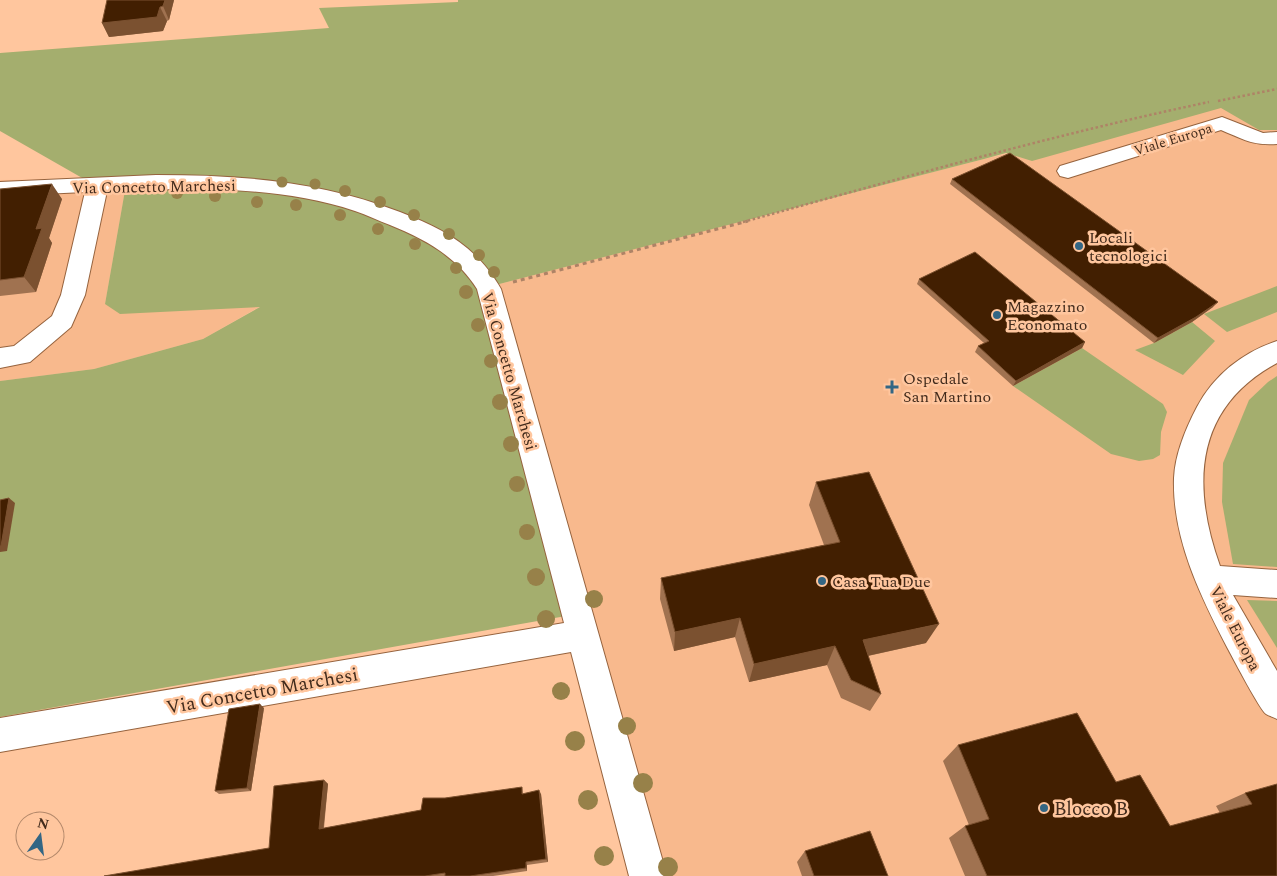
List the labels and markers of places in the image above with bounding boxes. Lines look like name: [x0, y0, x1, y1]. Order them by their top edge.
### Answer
place label: Locali tecnologici: [1089, 226, 1168, 268]
marker: Locali tecnologici: [1073, 240, 1085, 252]
place label: Magazzino Economato: [1007, 295, 1088, 337]
marker: Magazzino Economato: [991, 309, 1003, 321]
place label: Ospedale San Martino: [903, 367, 991, 409]
marker: Ospedale San Martino: [885, 380, 899, 394]
place label: Casa Tua Due: [832, 570, 931, 594]
marker: Casa Tua Due: [816, 575, 828, 587]
place label: Blocco B: [1054, 795, 1128, 824]
marker: Blocco B: [1038, 802, 1050, 814]

